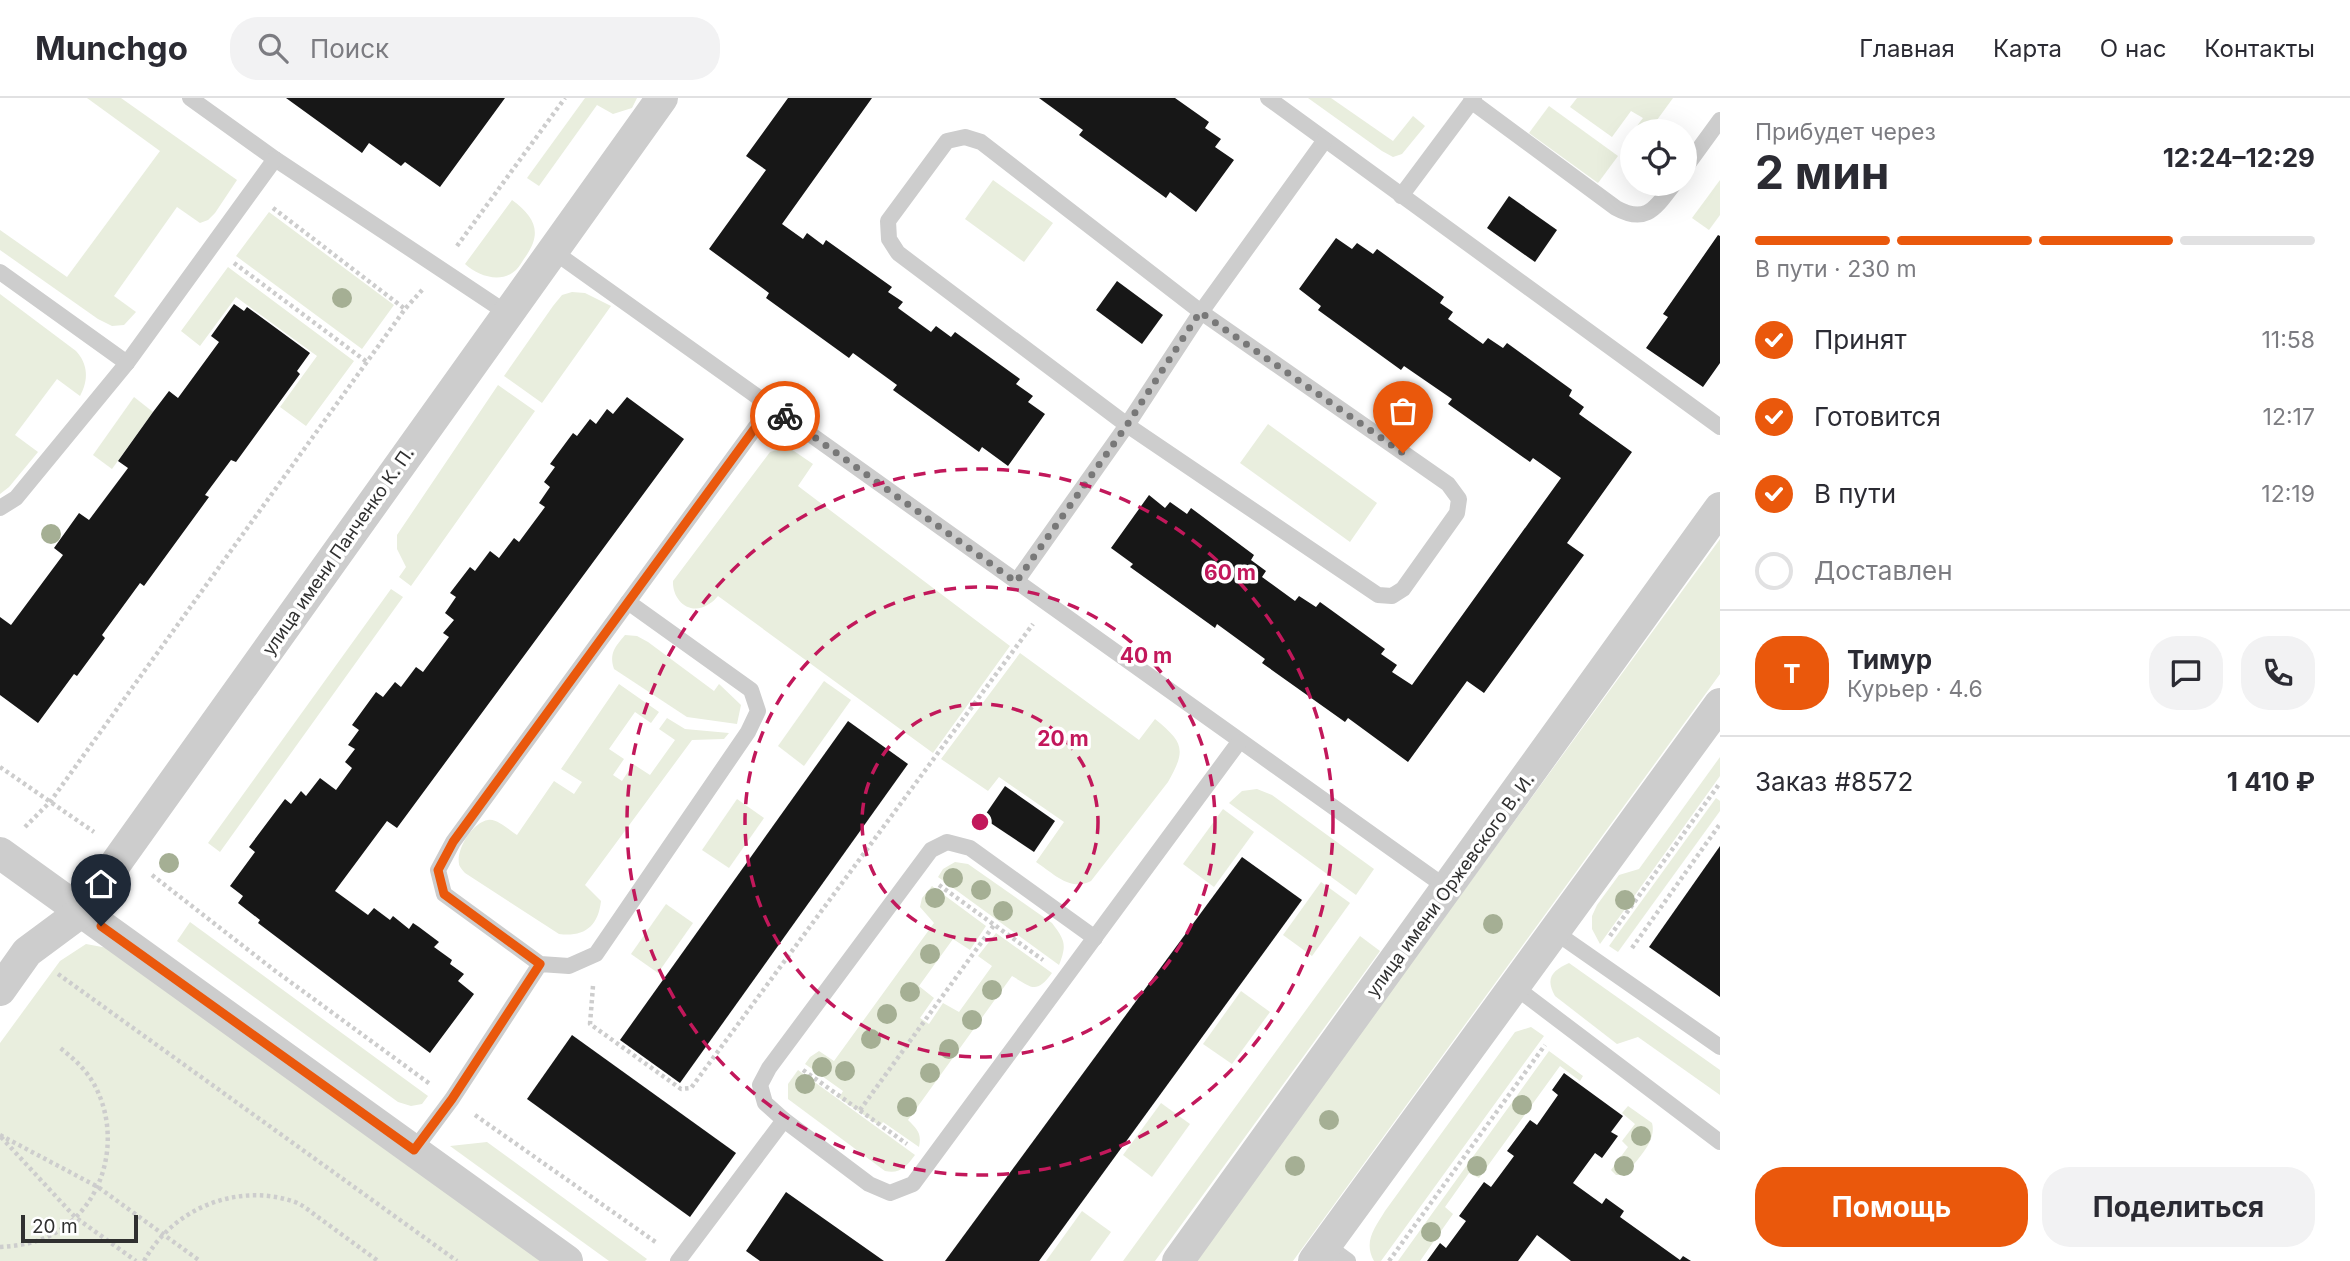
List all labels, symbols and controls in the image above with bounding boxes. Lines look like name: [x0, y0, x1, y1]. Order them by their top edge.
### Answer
search box: [230, 17, 720, 80]
text: Munchgo: [35, 28, 188, 68]
icon: search: [254, 29, 292, 67]
text: Поиск: [310, 33, 389, 64]
text: Главная: [1859, 34, 1955, 63]
text: Карта: [1993, 34, 2062, 63]
text: О нас: [2100, 34, 2166, 63]
text: Контакты: [2204, 34, 2315, 63]
text: Прибудет через: [1755, 118, 1936, 146]
map controls: [1620, 119, 1697, 196]
button: locate: [1620, 119, 1697, 196]
text: 12:24–12:29: [2163, 142, 2315, 173]
text: 2 мин: [1755, 144, 1890, 200]
text: В пути · 230 m: [1755, 255, 1917, 283]
icon: check: [1755, 321, 1793, 359]
text: Принят: [1814, 324, 1907, 355]
text: 11:58: [2261, 326, 2315, 354]
courier: [750, 381, 820, 451]
pin: [1373, 381, 1433, 453]
icon: bag: [1384, 392, 1422, 430]
icon: bike: [766, 397, 804, 435]
icon: check: [1755, 398, 1793, 436]
text: Готовится: [1814, 401, 1941, 432]
text: 12:17: [2263, 403, 2315, 431]
street label: улица имени Панченко К. П.: [258, 443, 418, 659]
icon: check: [1755, 475, 1793, 513]
text: В пути: [1814, 478, 1896, 509]
text: 12:19: [2261, 480, 2315, 508]
text: Доставлен: [1814, 555, 1953, 586]
text: 60 m: [1204, 560, 1256, 585]
button: chat: [2149, 636, 2223, 710]
button: phone: [2241, 636, 2315, 710]
text: 40 m: [1120, 643, 1172, 668]
text: Тимур: [1847, 644, 1932, 675]
text: Т: [1783, 658, 1801, 689]
text: Курьер · 4.6: [1847, 675, 1983, 703]
text: 20 m: [1037, 726, 1089, 751]
text: Заказ #8572: [1755, 766, 1913, 797]
text: 1 410 ₽: [2227, 766, 2315, 797]
street label: улица имени Оржевского В. И.: [1362, 769, 1538, 1001]
centre of rings: [968, 810, 992, 834]
pin: [71, 854, 131, 926]
icon: home: [82, 865, 120, 903]
button: Помощь: [1755, 1167, 2028, 1247]
button: Поделиться: [2042, 1167, 2315, 1247]
scale bar: [21, 1212, 138, 1244]
text: 20 m: [32, 1215, 78, 1238]

